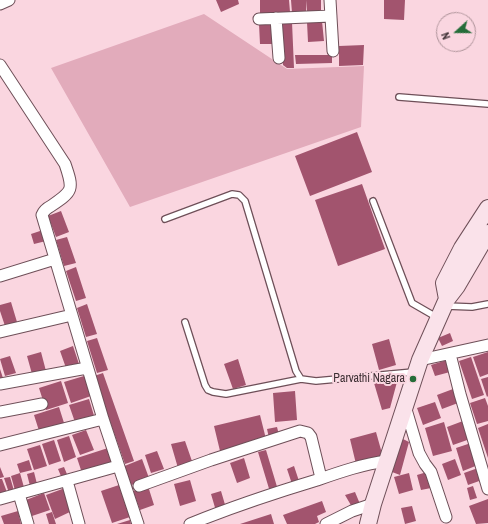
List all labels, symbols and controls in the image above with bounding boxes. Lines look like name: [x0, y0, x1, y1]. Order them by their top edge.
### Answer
north arrow: [436, 12, 476, 52]
text: N: [438, 30, 453, 41]
place label: Parvathi Nagara: [333, 372, 405, 386]
marker: Parvathi Nagara: [408, 374, 418, 384]

